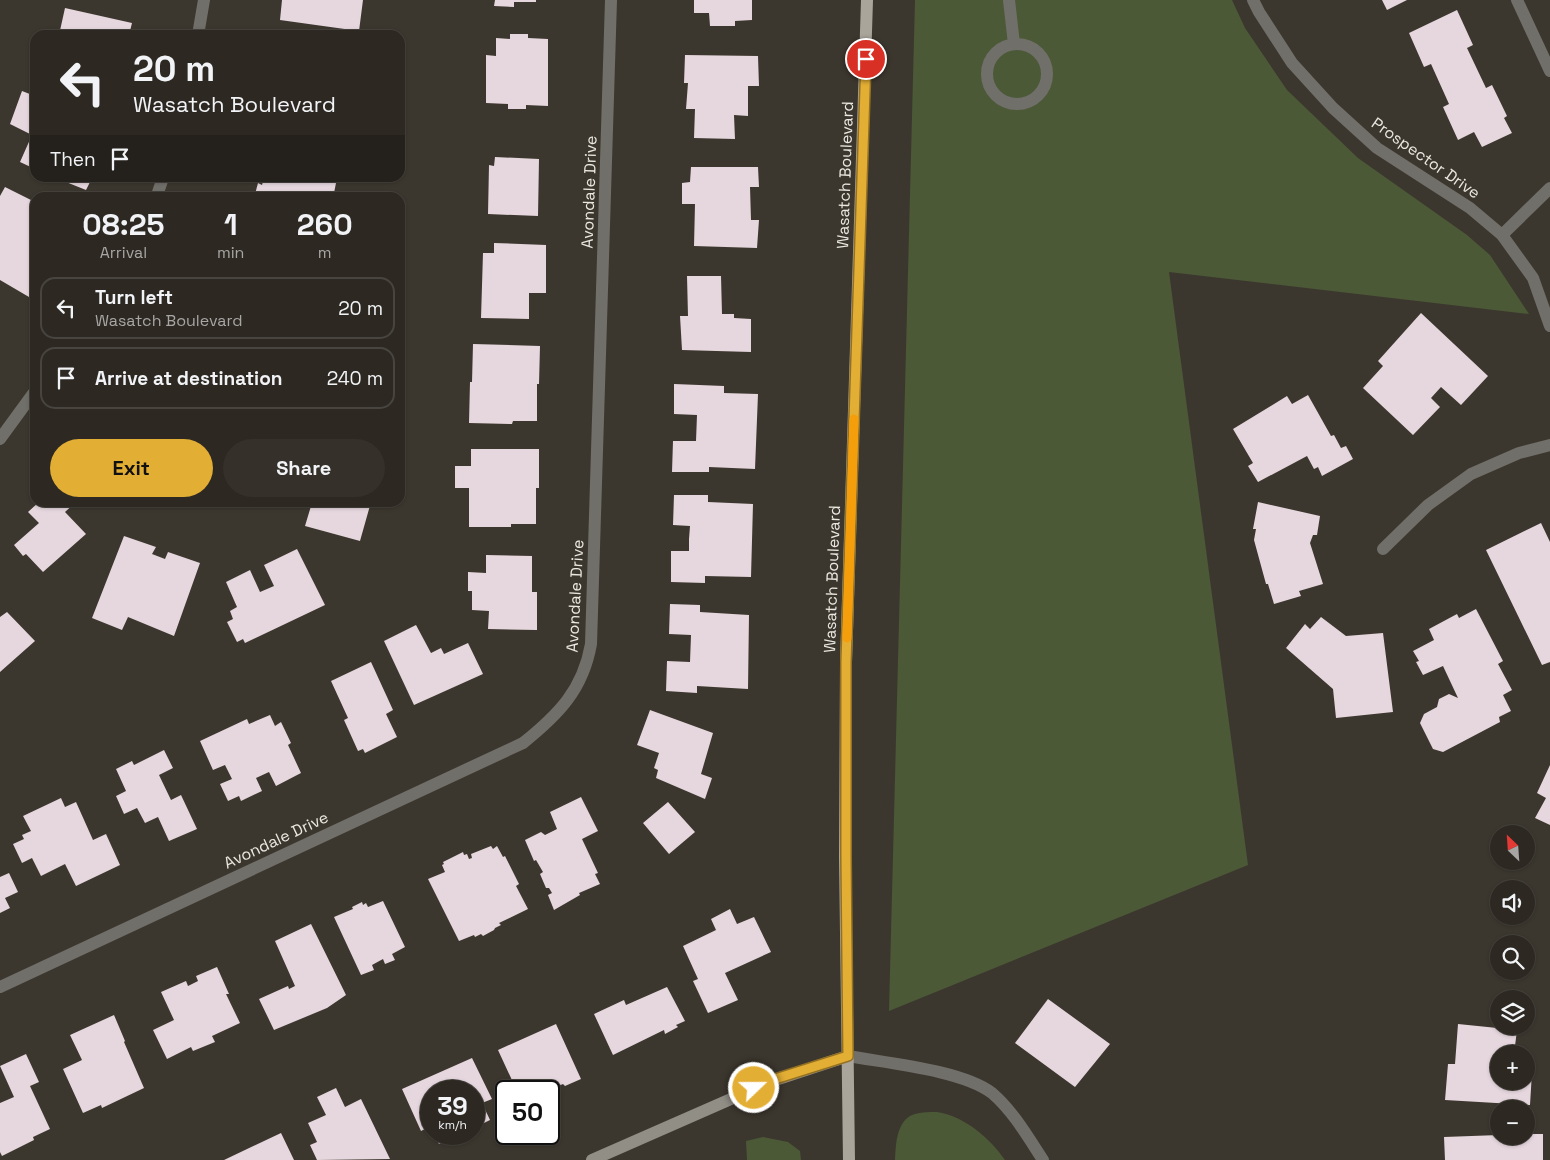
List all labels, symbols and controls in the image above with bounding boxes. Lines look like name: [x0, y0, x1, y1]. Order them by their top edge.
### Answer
pin: [845, 38, 887, 80]
icon: arrive: [852, 45, 880, 73]
text: 20 m: [133, 47, 215, 91]
icon: left: [50, 50, 115, 115]
text: Wasatch Boulevard: [133, 90, 336, 118]
street label: Wasatch Boulevard: [832, 101, 858, 249]
street label: Prospector Drive: [1367, 113, 1485, 203]
street label: Avondale Drive: [577, 135, 601, 249]
icon: arrive: [106, 145, 134, 173]
text: Then: [50, 147, 96, 172]
text: 08:25: [82, 205, 165, 244]
text: 1: [224, 205, 237, 244]
text: 260: [297, 205, 353, 244]
text: Arrival: [100, 242, 147, 263]
text: min: [217, 242, 244, 263]
text: m: [318, 242, 332, 263]
text: Turn left: [95, 285, 173, 310]
icon: left: [52, 294, 80, 322]
text: 20 m: [338, 296, 383, 321]
text: Wasatch Boulevard: [95, 310, 243, 331]
icon: arrive: [52, 364, 80, 392]
text: Arrive at destination: [95, 366, 283, 391]
text: 240 m: [327, 366, 383, 391]
button: Exit: [50, 439, 213, 497]
button: Share: [223, 439, 385, 497]
street label: Wasatch Boulevard: [819, 505, 845, 653]
street label: Avondale Drive: [562, 539, 588, 653]
street label: Avondale Drive: [220, 807, 332, 873]
north arrow: [1490, 825, 1535, 870]
map controls: [1490, 825, 1535, 1145]
button: sound: [1490, 880, 1535, 925]
button: search: [1490, 935, 1535, 980]
button: layers: [1490, 990, 1535, 1035]
button: +: [1490, 1045, 1535, 1090]
position arrow: [727, 1061, 779, 1113]
speed limit sign: 50: [495, 1080, 560, 1145]
text: 39: [437, 1090, 468, 1122]
button: −: [1490, 1100, 1535, 1145]
text: km/h: [438, 1117, 467, 1133]

